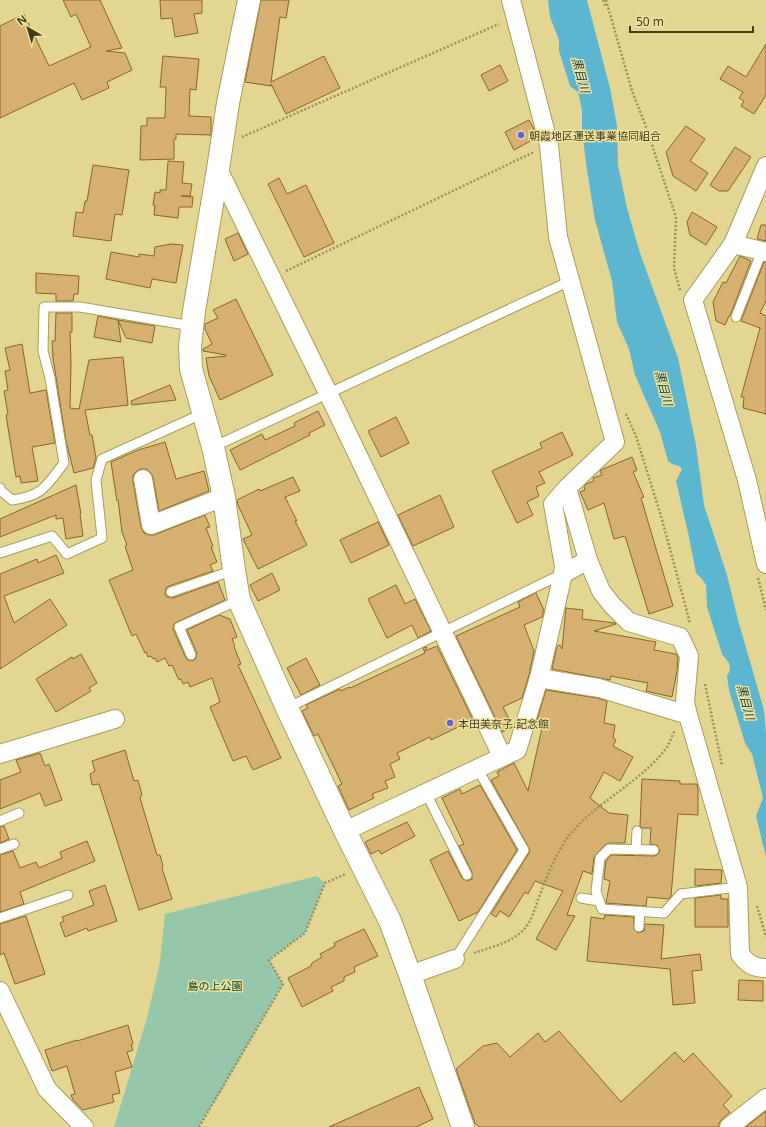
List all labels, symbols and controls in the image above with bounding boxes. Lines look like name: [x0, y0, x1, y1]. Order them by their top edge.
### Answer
north arrow: [8, 8, 48, 48]
scale bar: [630, 8, 753, 34]
text: N: [13, 11, 30, 28]
text: 50 m: [636, 13, 664, 30]
water label: 黒目川: [568, 55, 594, 97]
place label: 朝霞地区運送事業協同組合: [529, 128, 661, 143]
marker: 朝霞地区運送事業協同組合: [516, 130, 526, 140]
water label: 黒目川: [651, 368, 677, 410]
water label: 黒目川: [733, 682, 759, 724]
place label: 本田美奈子.記念館: [458, 716, 549, 731]
marker: 本田美奈子.記念館: [445, 718, 455, 728]
park label: 島の上公園: [188, 978, 243, 993]

